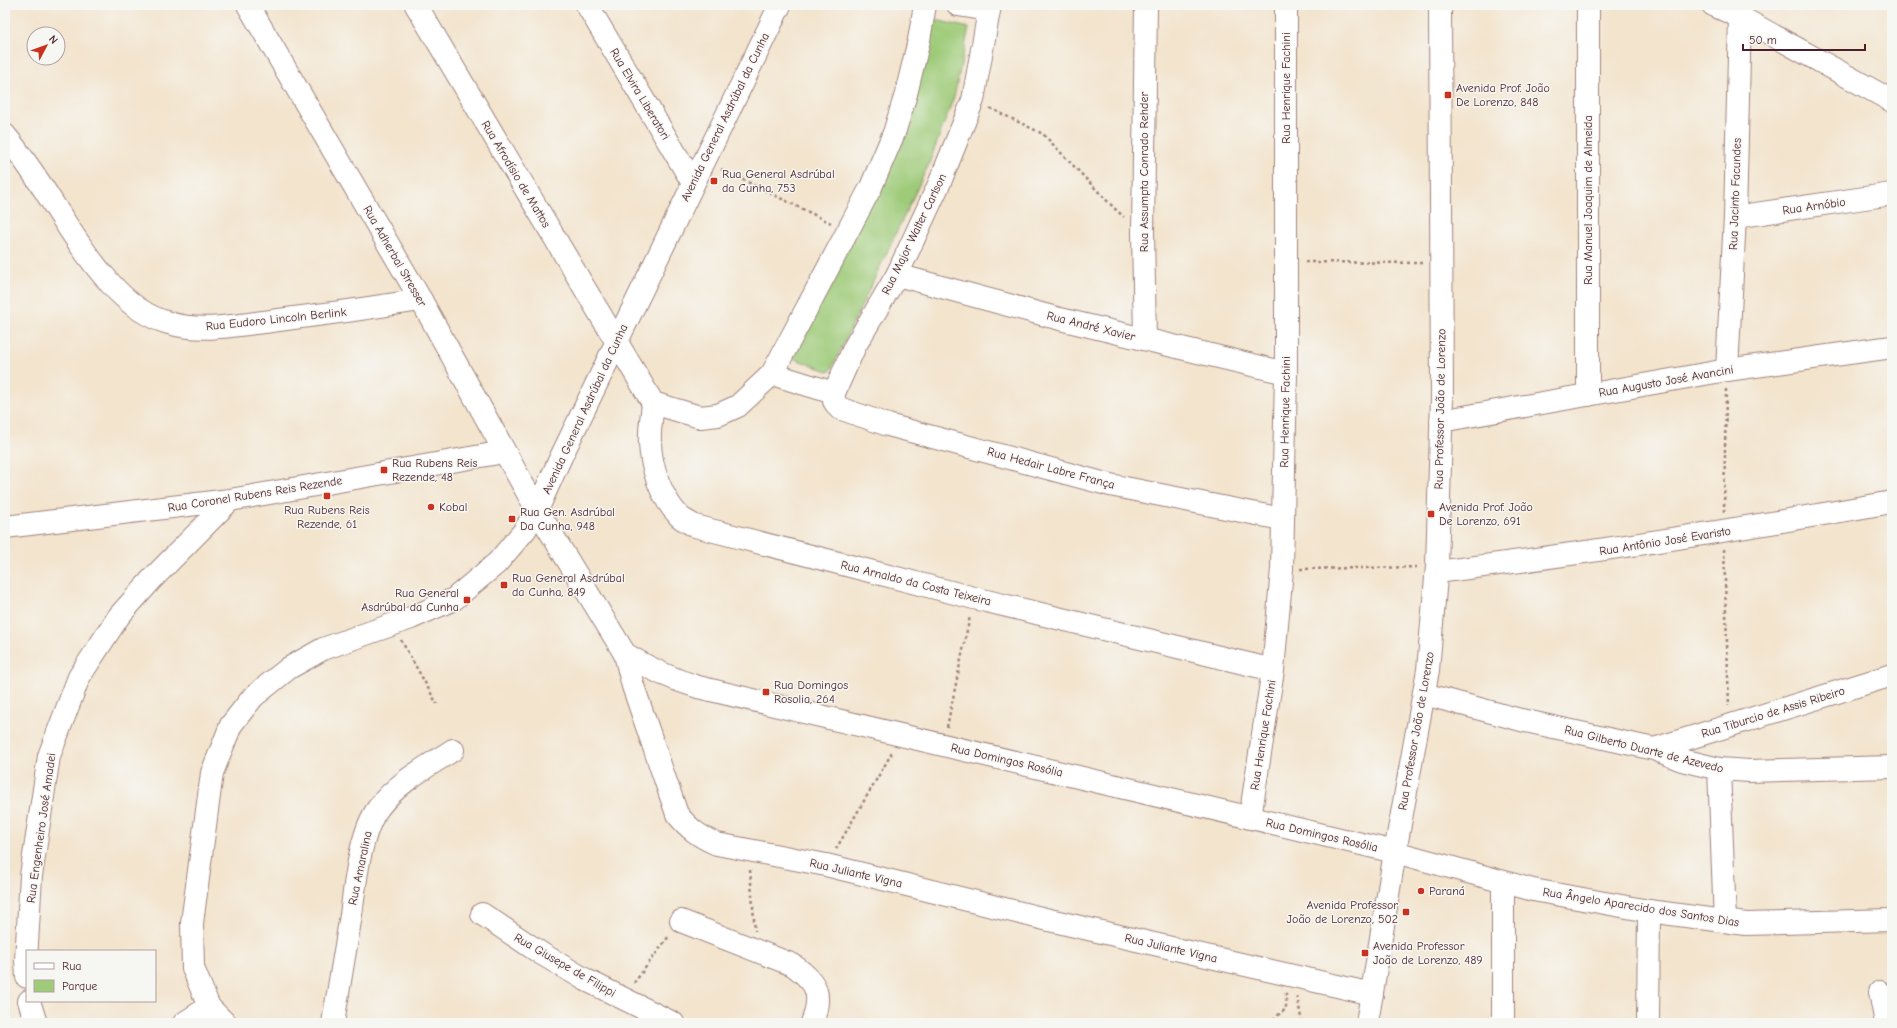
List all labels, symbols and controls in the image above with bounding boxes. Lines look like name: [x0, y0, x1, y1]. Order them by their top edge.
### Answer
north arrow: [26, 26, 66, 66]
scale bar: [1743, 26, 1865, 52]
street label: Avenida General Asdrúbal da Cunha: [678, 30, 772, 204]
street label: Rua Henrique Fachini: [1279, 32, 1293, 144]
text: N: [46, 33, 60, 47]
text: 50 m: [1749, 33, 1777, 47]
street label: Rua Elvira Liberatori: [607, 46, 673, 142]
place label: Avenida Prof. João De Lorenzo, 848: [1456, 81, 1550, 109]
marker: Avenida Prof. João De Lorenzo, 848: [1443, 90, 1453, 100]
street label: Rua Assumpta Conrado Rehder: [1137, 92, 1151, 252]
street label: Rua Manuel Joaquim de Almeida: [1581, 115, 1595, 285]
street label: Rua Afrodísio de Mattos: [479, 118, 553, 230]
street label: Rua Jacinto Facundes: [1726, 138, 1744, 250]
place label: Rua General Asdrúbal da Cunha, 753: [722, 167, 835, 195]
street label: Rua Major Walter Carlson: [879, 171, 949, 297]
marker: Rua General Asdrúbal da Cunha, 753: [709, 176, 719, 186]
street label: Rua Arnóbio: [1781, 195, 1847, 217]
street label: Rua Adherbal Stresser: [360, 203, 430, 309]
street label: Rua Eudoro Lincoln Berlink: [205, 305, 347, 333]
street label: Rua André Xavier: [1045, 308, 1137, 344]
street label: Avenida General Asdrúbal da Cunha: [539, 322, 631, 496]
street label: Rua Professor João de Lorenzo: [1432, 329, 1448, 489]
street label: Rua Henrique Fachini: [1277, 356, 1293, 468]
street label: Rua Augusto José Avancini: [1597, 362, 1735, 400]
street label: Rua Hedair Labre França: [986, 444, 1116, 492]
place label: Rua Rubens Reis Rezende, 48: [392, 456, 478, 484]
marker: Rua Rubens Reis Rezende, 48: [379, 465, 389, 475]
street label: Rua Coronel Rubens Reis Rezende: [167, 473, 343, 515]
marker: Rua Rubens Reis Rezende, 61: [322, 491, 332, 501]
place label: Kobal: [439, 500, 467, 514]
place label: Avenida Prof. João De Lorenzo, 691: [1439, 500, 1533, 528]
marker: Kobal: [426, 502, 436, 512]
place label: Rua Rubens Reis Rezende, 61: [284, 503, 370, 531]
place label: Rua Gen. Asdrúbal Da Cunha, 948: [520, 505, 615, 533]
marker: Avenida Prof. João De Lorenzo, 691: [1426, 509, 1436, 519]
marker: Rua Gen. Asdrúbal Da Cunha, 948: [507, 514, 517, 524]
street label: Rua Antônio José Evaristo: [1598, 524, 1732, 558]
street label: Rua Arnaldo da Costa Teixeira: [839, 557, 993, 609]
place label: Rua General Asdrúbal da Cunha, 849: [512, 571, 625, 599]
marker: Rua General Asdrúbal da Cunha, 849: [499, 580, 509, 590]
place label: Rua General Asdrúbal da Cunha: [361, 586, 459, 614]
marker: Rua General Asdrúbal da Cunha: [462, 595, 472, 605]
street label: Rua Professor João de Lorenzo: [1395, 651, 1437, 811]
place label: Rua Domingos Rosolia, 264: [774, 678, 848, 706]
street label: Rua Henrique Fachini: [1247, 679, 1279, 791]
street label: Rua Tiburcio de Assis Ribeiro: [1700, 683, 1846, 741]
marker: Rua Domingos Rosolia, 264: [761, 687, 771, 697]
street label: Rua Gilberto Duarte de Azevedo: [1563, 722, 1725, 776]
street label: Rua Domingos Rosólia: [950, 740, 1064, 780]
street label: Rua Engenheiro José Amadei: [24, 752, 58, 904]
street label: Rua Domingos Rosólia: [1265, 815, 1379, 855]
street label: Rua Amaralina: [345, 830, 375, 906]
street label: Rua Juliante Vigna: [808, 856, 904, 890]
place label: Paraná: [1429, 884, 1465, 898]
street label: Rua Ângelo Aparecido dos Santos Dias: [1542, 885, 1740, 929]
marker: Paraná: [1416, 886, 1426, 896]
place label: Avenida Professor João de Lorenzo, 502: [1287, 898, 1398, 926]
marker: Avenida Professor João de Lorenzo, 502: [1401, 907, 1411, 917]
street label: Rua Giusepe de Filippi: [512, 930, 618, 1000]
street label: Rua Juliante Vigna: [1123, 931, 1219, 965]
place label: Avenida Professor João de Lorenzo, 489: [1373, 939, 1483, 967]
marker: Avenida Professor João de Lorenzo, 489: [1360, 948, 1370, 958]
legend: [26, 950, 156, 1002]
text: Rua: [62, 959, 81, 973]
text: Parque: [62, 979, 97, 993]

